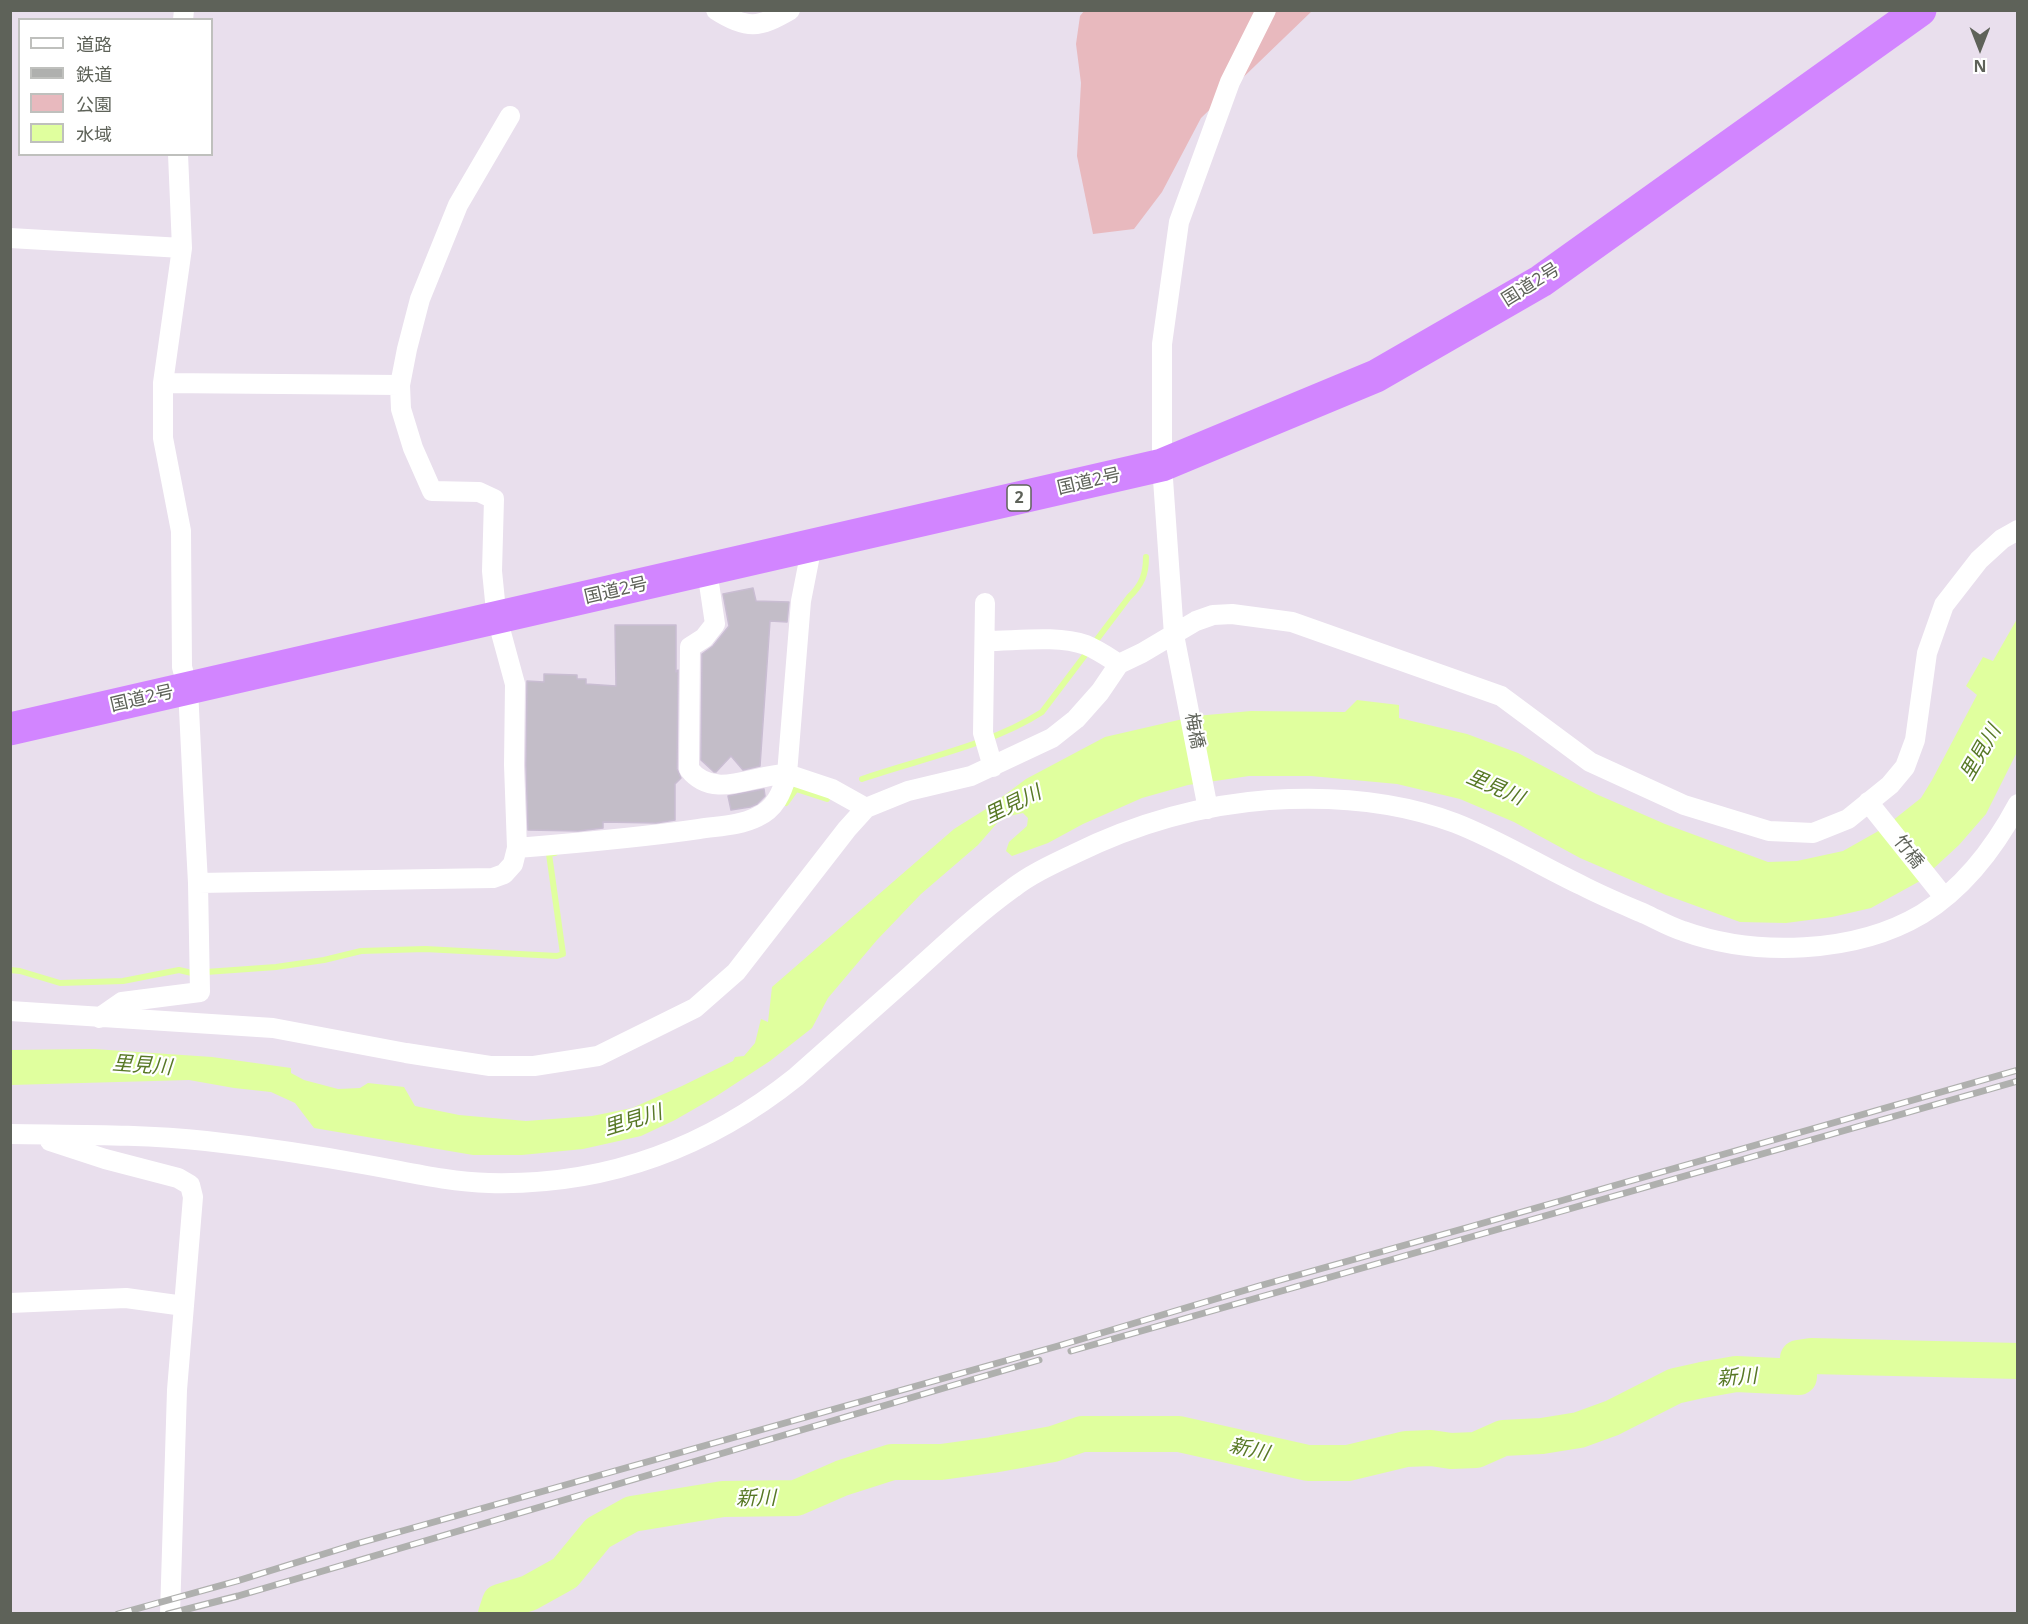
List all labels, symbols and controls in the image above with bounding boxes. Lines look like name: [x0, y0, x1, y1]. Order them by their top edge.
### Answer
legend: [18, 18, 213, 156]
north arrow: [1950, 18, 2010, 78]
text: 道路: [76, 32, 112, 56]
text: N: [1974, 55, 1987, 77]
text: 鉄道: [76, 62, 112, 86]
text: 公園: [76, 92, 112, 116]
text: 水域: [76, 122, 112, 146]
street label: 国道2号: [1498, 259, 1564, 311]
street label: 国道2号: [1055, 464, 1123, 500]
road number: 2: [1007, 485, 1031, 511]
street label: 国道2号: [582, 573, 650, 609]
street label: 国道2号: [108, 681, 176, 717]
street label: 梅橋: [1180, 711, 1208, 751]
water label: 里見川: [1956, 721, 2006, 785]
water label: 里見川: [1463, 765, 1527, 811]
water label: 里見川: [981, 781, 1045, 829]
street label: 竹橋: [1888, 831, 1928, 873]
water label: 里見川: [111, 1052, 173, 1080]
water label: 里見川: [601, 1101, 665, 1141]
water label: 新川: [1716, 1365, 1758, 1391]
water label: 新川: [1227, 1434, 1271, 1466]
water label: 新川: [736, 1487, 776, 1511]

